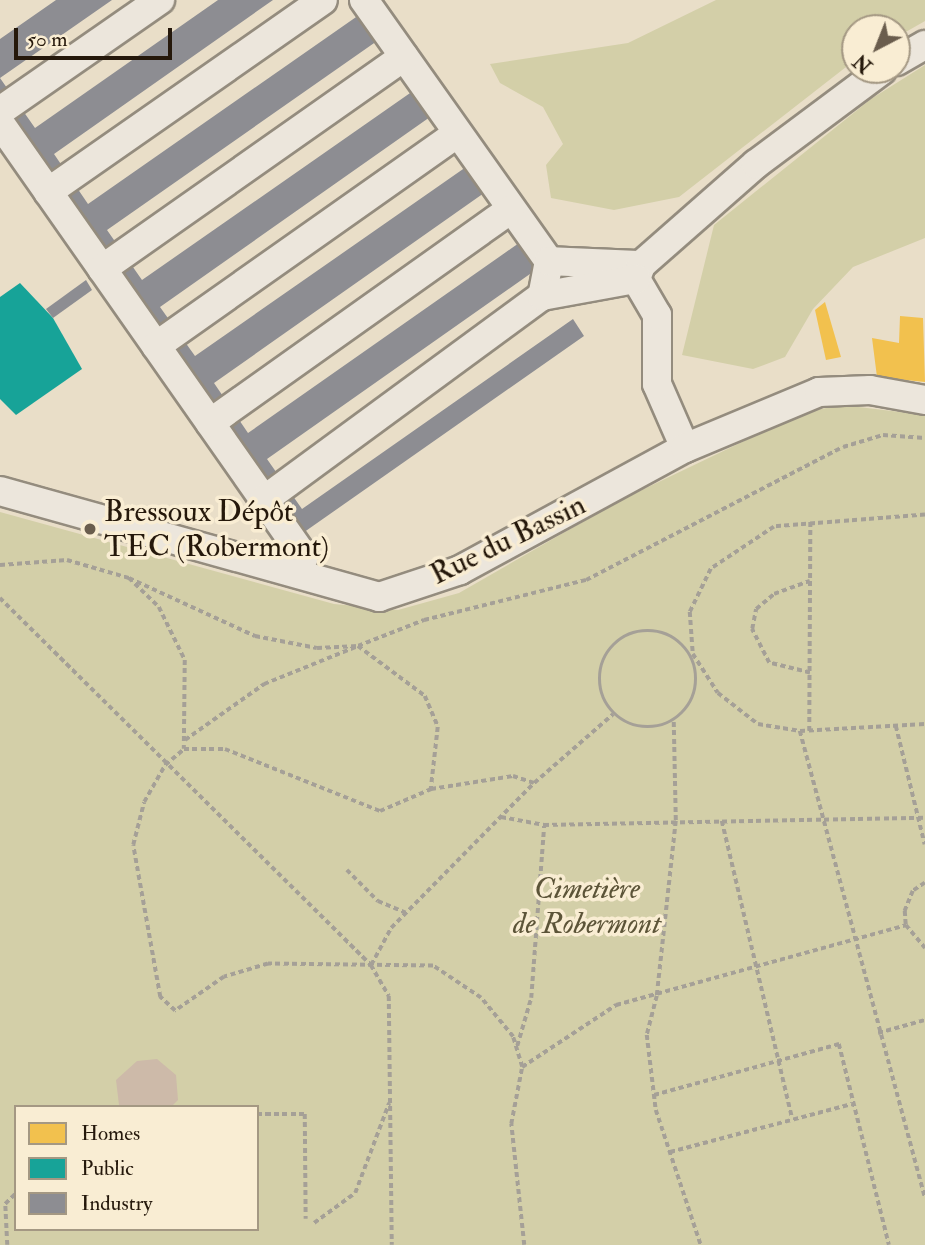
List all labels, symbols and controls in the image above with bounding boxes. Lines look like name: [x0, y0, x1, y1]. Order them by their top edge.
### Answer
scale bar: [18, 14, 175, 58]
north arrow: [841, 14, 911, 84]
text: 50 m: [27, 26, 68, 53]
text: N: [849, 49, 878, 78]
street label: Rue du Bassin: [425, 487, 591, 593]
place label: Bressoux Dépôt TEC (Robermont): [104, 494, 329, 564]
marker: Bressoux Dépôt TEC (Robermont): [82, 521, 98, 537]
park label: Cimetière de Robermont: [513, 871, 661, 942]
legend: [14, 1105, 259, 1231]
text: Homes: [81, 1120, 140, 1147]
text: Public: [81, 1155, 134, 1182]
text: Industry: [81, 1190, 153, 1217]

